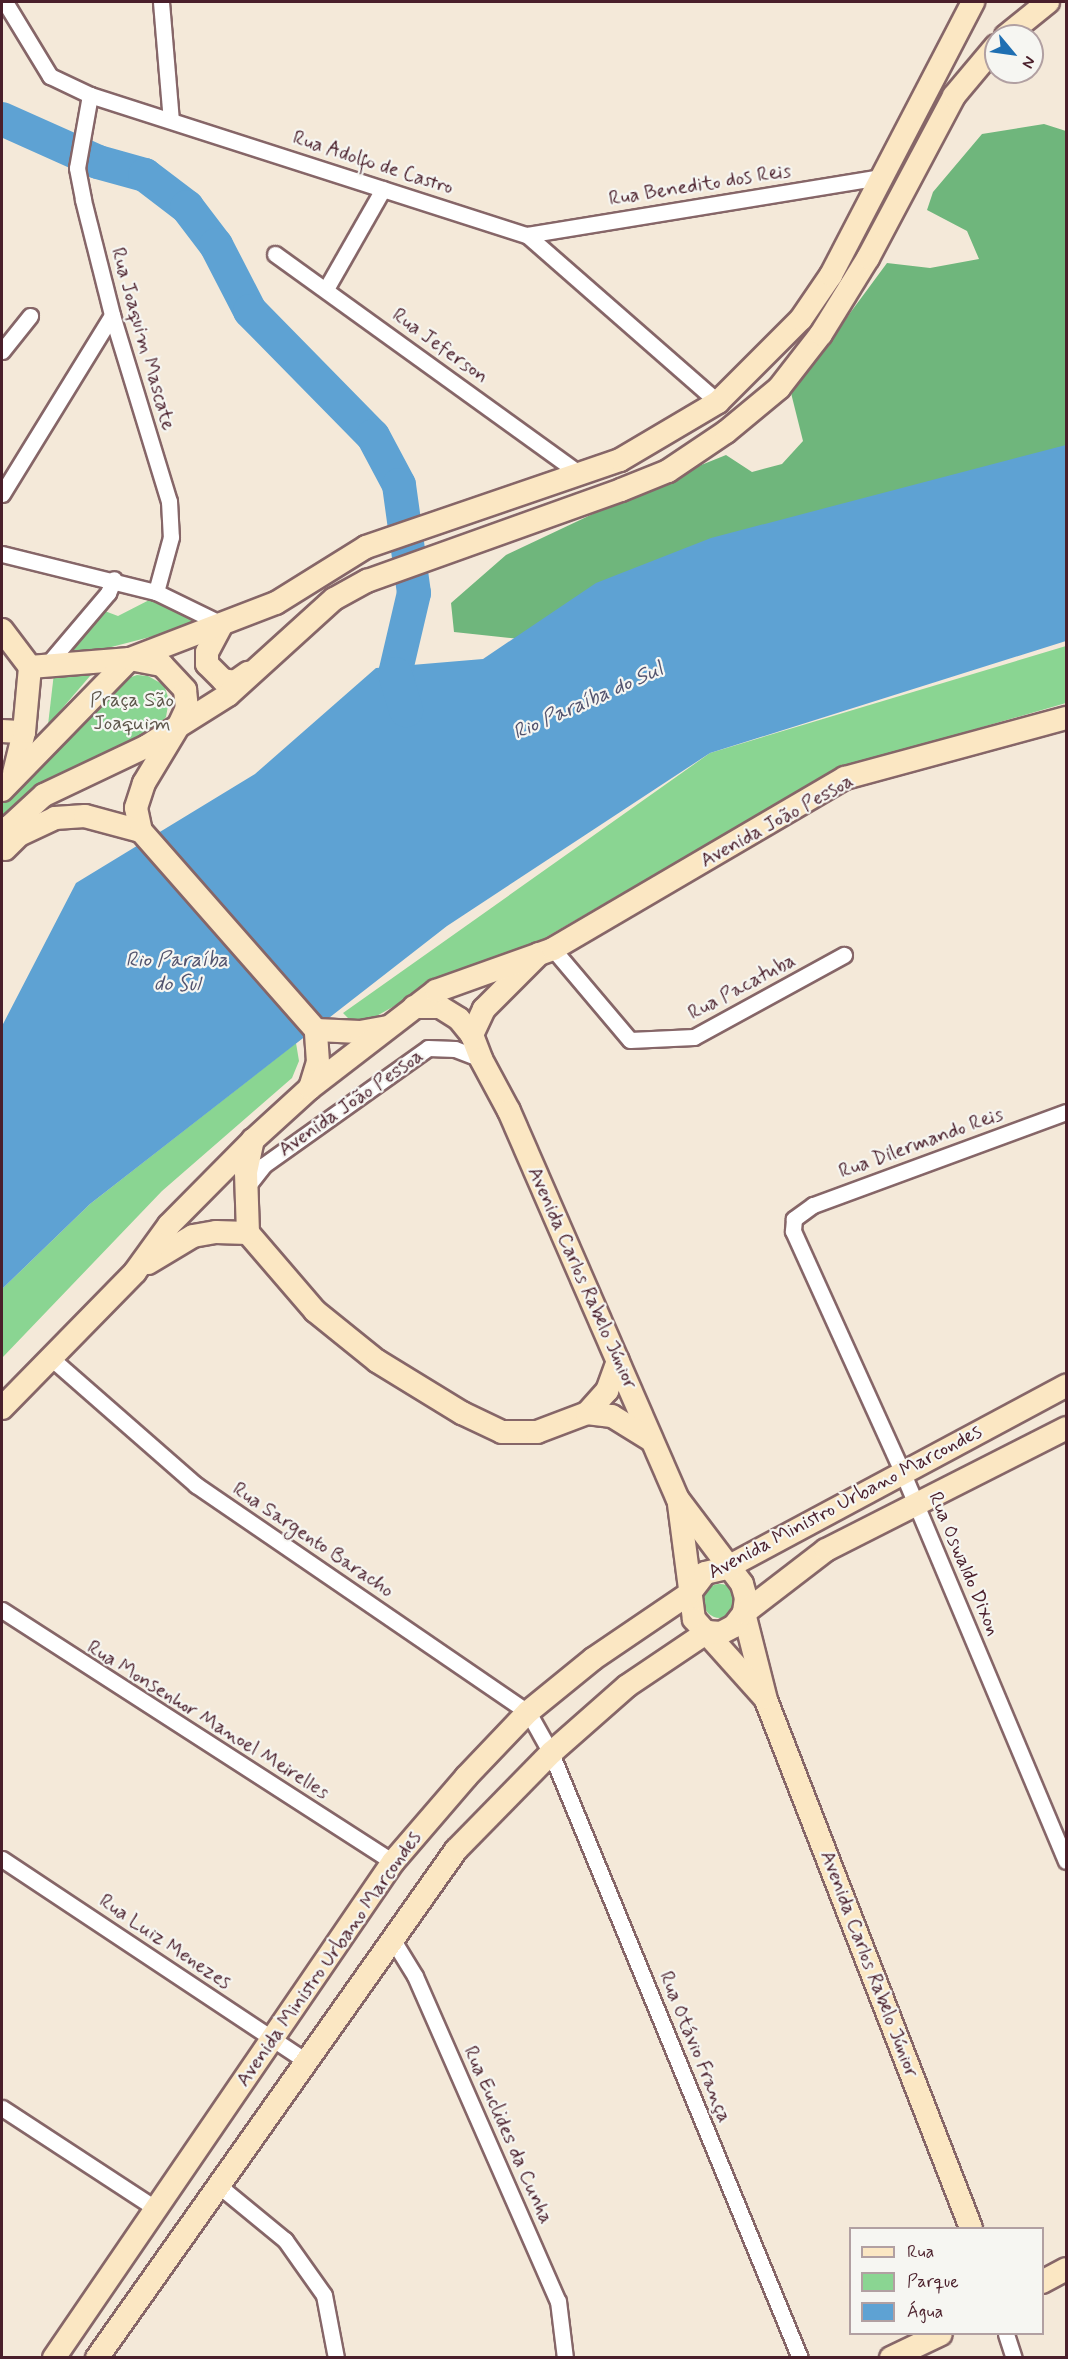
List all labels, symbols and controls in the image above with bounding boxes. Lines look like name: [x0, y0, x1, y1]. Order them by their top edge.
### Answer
north arrow: [984, 24, 1044, 84]
text: N: [1017, 52, 1040, 72]
street label: Rua Adolfo de Castro: [288, 125, 458, 201]
street label: Rua Benedito dos Reis: [607, 159, 793, 211]
street label: Rua Joaquim Mascate: [105, 243, 181, 435]
street label: Rua Jeferson: [388, 303, 492, 389]
water label: Rio Paraíba do Sul: [512, 658, 664, 744]
park label: Praça São Joaquim: [90, 688, 174, 735]
street label: Avenida João Pessoa: [696, 769, 858, 873]
water label: Rio Paraíba do Sul: [127, 947, 227, 997]
street label: Rua Pacatuba: [685, 949, 799, 1025]
street label: Avenida João Pessoa: [273, 1044, 429, 1162]
street label: Rua Dilermando Reis: [834, 1102, 1008, 1184]
street label: Avenida Carlos Rabelo Júnior: [522, 1162, 642, 1394]
street label: Avenida Ministro Urbano Marcondes: [704, 1419, 986, 1585]
street label: Rua Sargento Baracho: [231, 1479, 395, 1601]
street label: Rua Oswaldo Dixon: [922, 1486, 1006, 1642]
street label: Rua Monsenhor Manoel Meirelles: [86, 1637, 330, 1803]
street label: Avenida Ministro Urbano Marcondes: [231, 1827, 427, 2091]
street label: Avenida Carlos Rabelo Júnior: [814, 1846, 924, 2082]
street label: Rua Luiz Menezes: [94, 1889, 236, 1995]
street label: Rua Otávio França: [654, 1968, 736, 2126]
street label: Rua Euclides da Cunha: [459, 2045, 557, 2225]
legend: [849, 2227, 1044, 2335]
text: Rua: [907, 2240, 934, 2264]
text: Parque: [907, 2270, 959, 2294]
text: Água: [907, 2300, 943, 2324]

